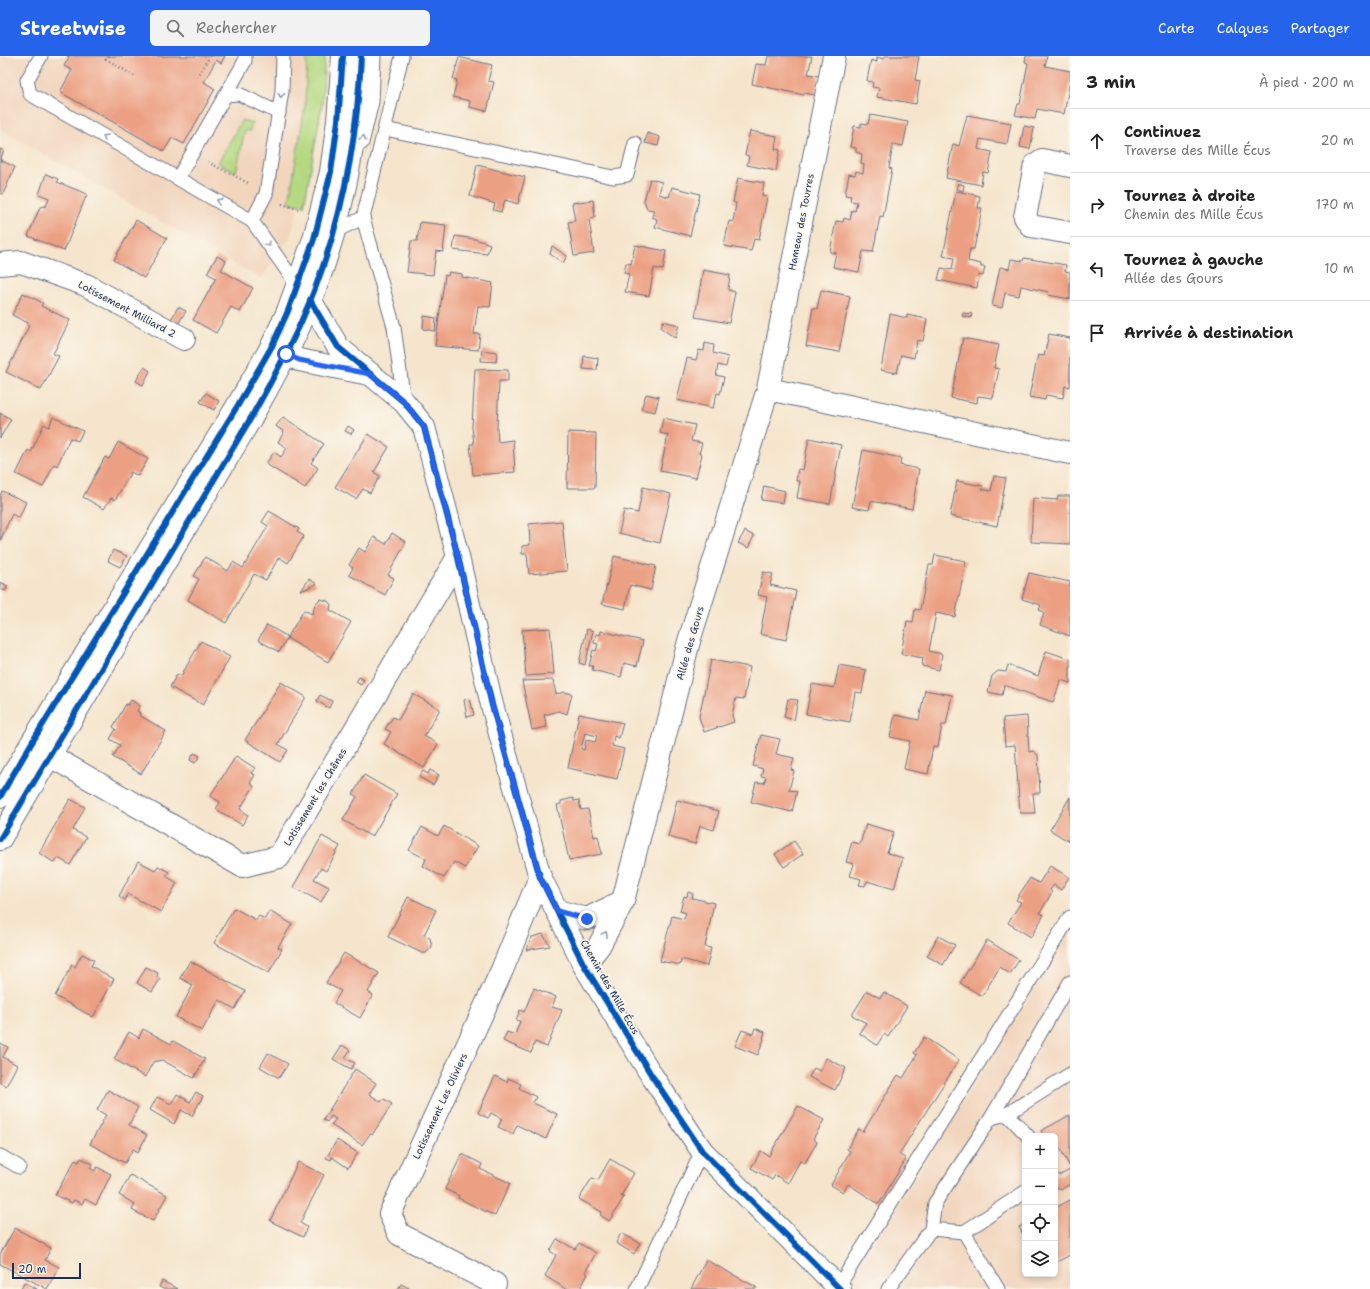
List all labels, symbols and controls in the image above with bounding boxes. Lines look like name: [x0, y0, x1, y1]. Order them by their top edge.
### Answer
search box: [150, 10, 430, 46]
text: Streetwise: [20, 16, 126, 41]
icon: search: [164, 17, 186, 39]
text: Rechercher: [196, 18, 277, 38]
text: Carte: [1158, 19, 1195, 37]
text: Calques: [1217, 19, 1269, 37]
text: Partager: [1291, 19, 1350, 37]
text: 3 min: [1086, 71, 1136, 93]
text: À pied · 200 m: [1259, 74, 1354, 91]
one-way arrow: [277, 92, 286, 98]
text: Continuez: [1124, 122, 1201, 142]
icon: ahead: [1086, 130, 1108, 152]
text: 20 m: [1321, 132, 1354, 149]
one-way arrow: [102, 134, 110, 141]
one-way arrow: [358, 135, 367, 142]
text: Traverse des Mille Écus: [1124, 142, 1271, 159]
street label: Hameau des Tourres: [785, 172, 817, 272]
text: Tournez à droite: [1124, 186, 1256, 206]
icon: right: [1086, 194, 1108, 216]
text: 170 m: [1316, 196, 1354, 213]
one-way arrow: [216, 198, 223, 205]
text: Chemin des Mille Écus: [1124, 206, 1263, 223]
one-way arrow: [263, 239, 270, 246]
text: Tournez à gauche: [1124, 250, 1264, 270]
icon: left: [1086, 258, 1108, 280]
text: 10 m: [1324, 260, 1354, 277]
text: Allée des Gours: [1124, 270, 1223, 287]
street label: Lotissement Milliard 2: [76, 278, 178, 340]
icon: arrive: [1086, 322, 1108, 344]
text: Arrivée à destination: [1124, 323, 1293, 343]
route start: [277, 345, 295, 363]
street label: Allée des Gours: [673, 604, 707, 682]
street label: Lotissement les Chênes: [281, 746, 349, 848]
route end: [578, 910, 596, 928]
one-way arrow: [600, 931, 608, 938]
street label: Chemin des Mille Écus: [578, 937, 642, 1037]
street label: Lotissement Les Oliviers: [410, 1051, 470, 1161]
map controls: [1022, 1133, 1058, 1277]
button: +: [1022, 1133, 1058, 1169]
button: −: [1022, 1169, 1058, 1205]
button: locate: [1022, 1205, 1058, 1241]
button: layers: [1022, 1241, 1058, 1277]
scale bar: [12, 1261, 81, 1280]
text: 20 m: [18, 1262, 46, 1277]

